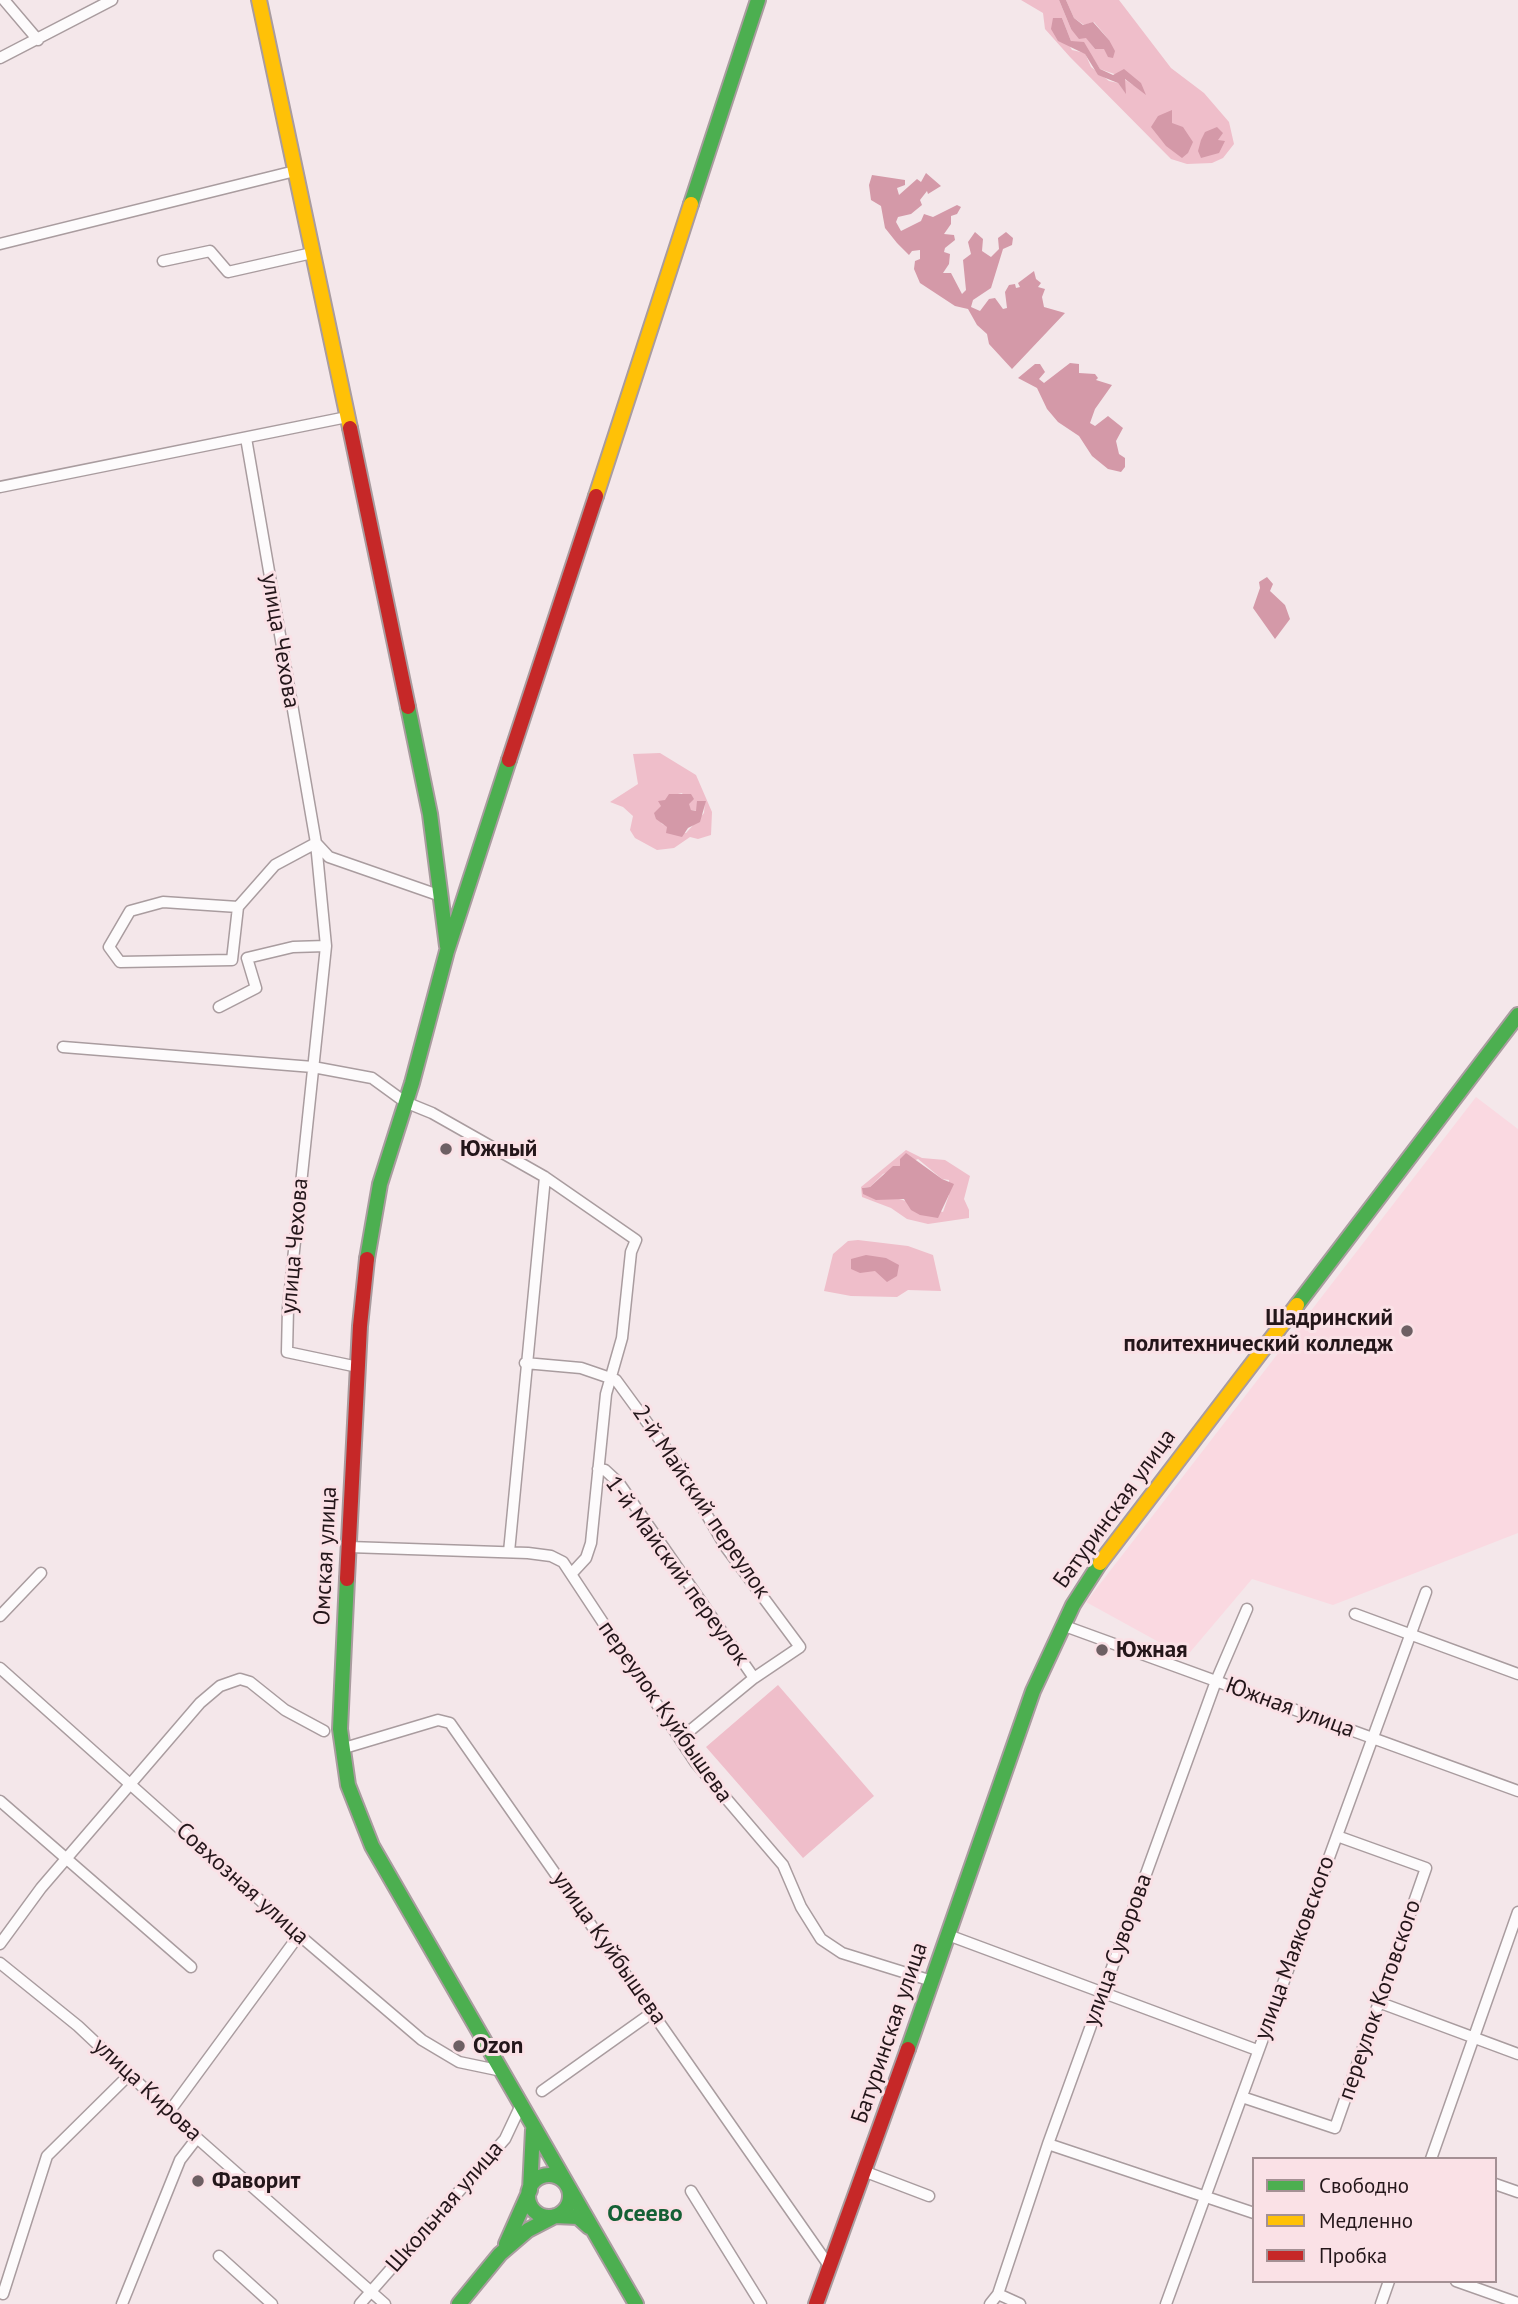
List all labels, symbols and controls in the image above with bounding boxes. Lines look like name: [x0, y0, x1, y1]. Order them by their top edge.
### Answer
street label: улица Чехова: [255, 571, 305, 711]
place label: Южный: [460, 1135, 537, 1163]
marker: Южный: [438, 1141, 454, 1157]
street label: улица Чехова: [275, 1177, 315, 1315]
place label: Шадринский политехнический колледж: [1124, 1304, 1393, 1358]
marker: Шадринский политехнический колледж: [1399, 1323, 1415, 1339]
street label: 2-й Майский переулок: [626, 1400, 776, 1604]
street label: Батуринская улица: [1048, 1424, 1182, 1594]
street label: 1-й Майский переулок: [599, 1471, 755, 1671]
street label: Омская улица: [309, 1486, 343, 1626]
street label: переулок Куйбышева: [592, 1616, 738, 1808]
place label: Южная: [1116, 1636, 1188, 1664]
marker: Южная: [1094, 1642, 1110, 1658]
street label: Южная улица: [1222, 1672, 1358, 1744]
street label: Совхозная улица: [170, 1817, 314, 1951]
street label: улица Маяковского: [1249, 1852, 1341, 2044]
street label: улица Куйбышева: [546, 1866, 672, 2030]
street label: улица Суворова: [1078, 1870, 1158, 2030]
street label: переулок Котовского: [1333, 1896, 1427, 2104]
street label: Батуринская улица: [846, 1939, 934, 2127]
place label: Ozon: [473, 2032, 523, 2060]
street label: улица Кирова: [87, 2033, 207, 2147]
marker: Ozon: [451, 2038, 467, 2054]
street label: Школьная улица: [381, 2136, 509, 2278]
legend: [1252, 2157, 1497, 2283]
place label: Фаворит: [212, 2167, 300, 2195]
text: Свободно: [1319, 2172, 1409, 2199]
marker: Фаворит: [190, 2173, 206, 2189]
district label: Осеево: [607, 2200, 683, 2228]
text: Медленно: [1319, 2207, 1413, 2234]
text: Пробка: [1319, 2242, 1387, 2269]

